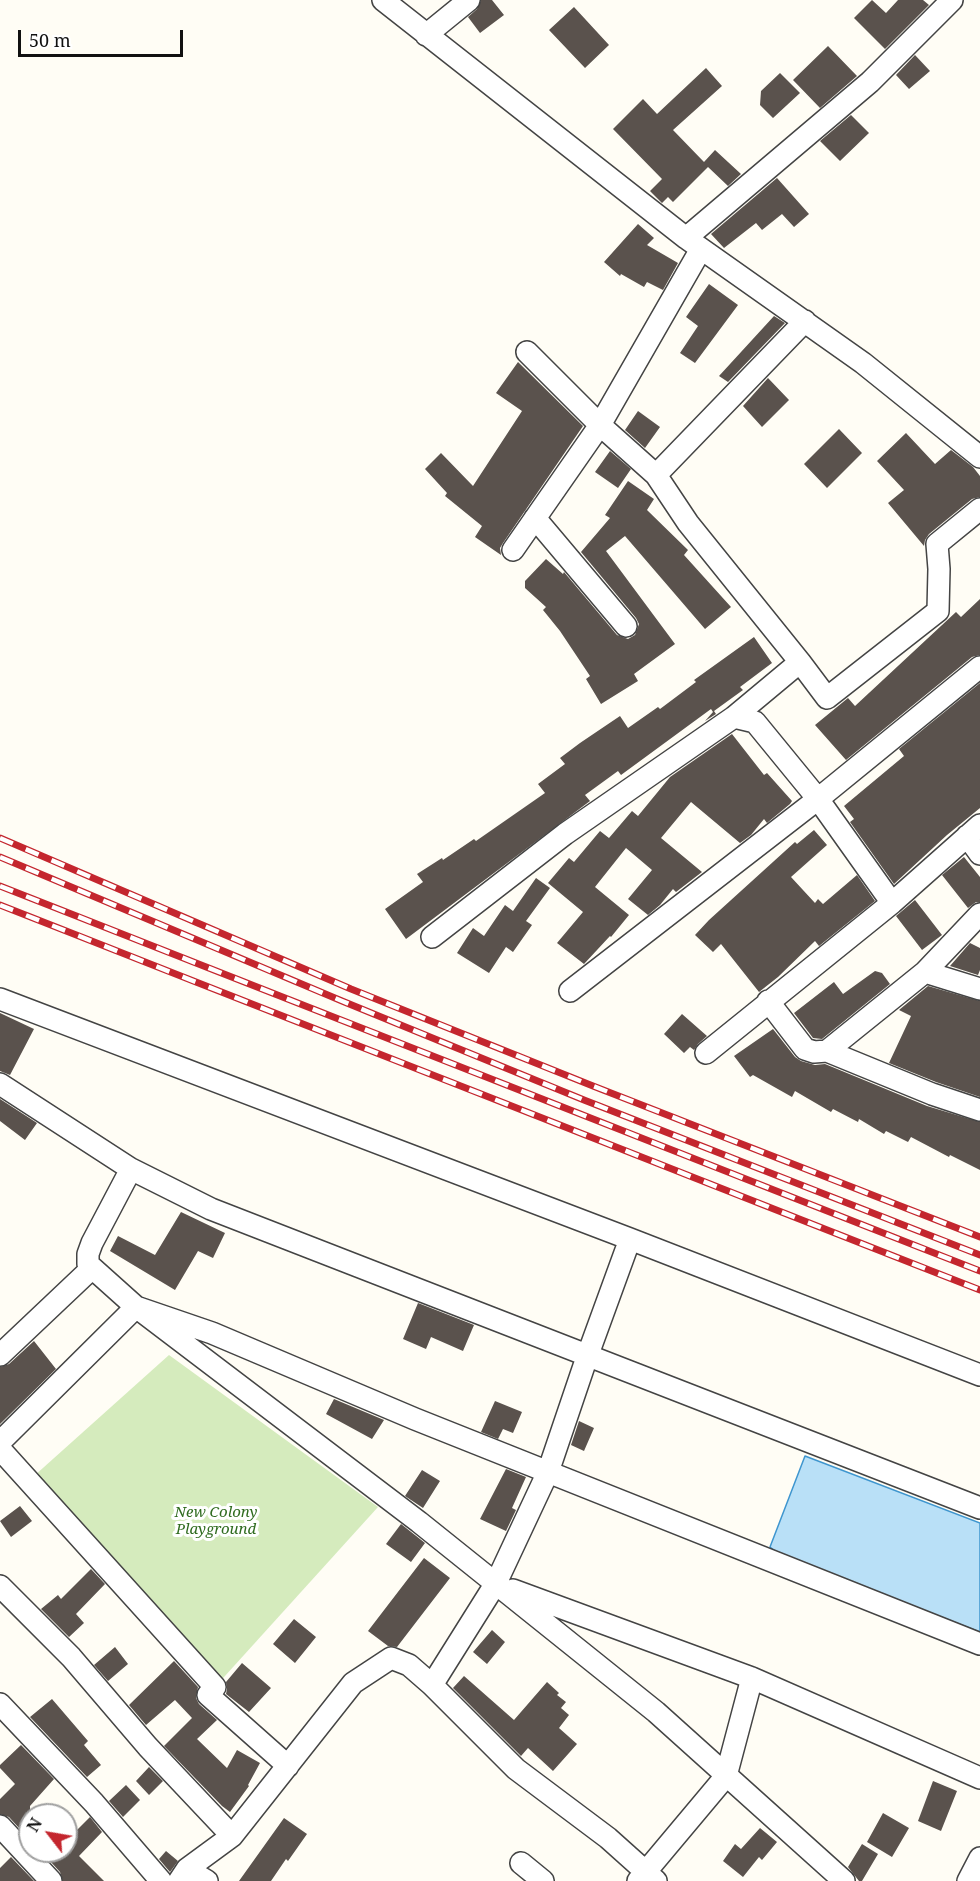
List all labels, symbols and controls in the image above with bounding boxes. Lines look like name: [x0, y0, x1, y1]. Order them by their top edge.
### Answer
scale bar: [21, 18, 186, 56]
text: 50 m: [29, 28, 71, 52]
park label: New Colony Playground: [175, 1504, 257, 1539]
north arrow: [18, 1803, 78, 1863]
text: N: [22, 1814, 47, 1836]

